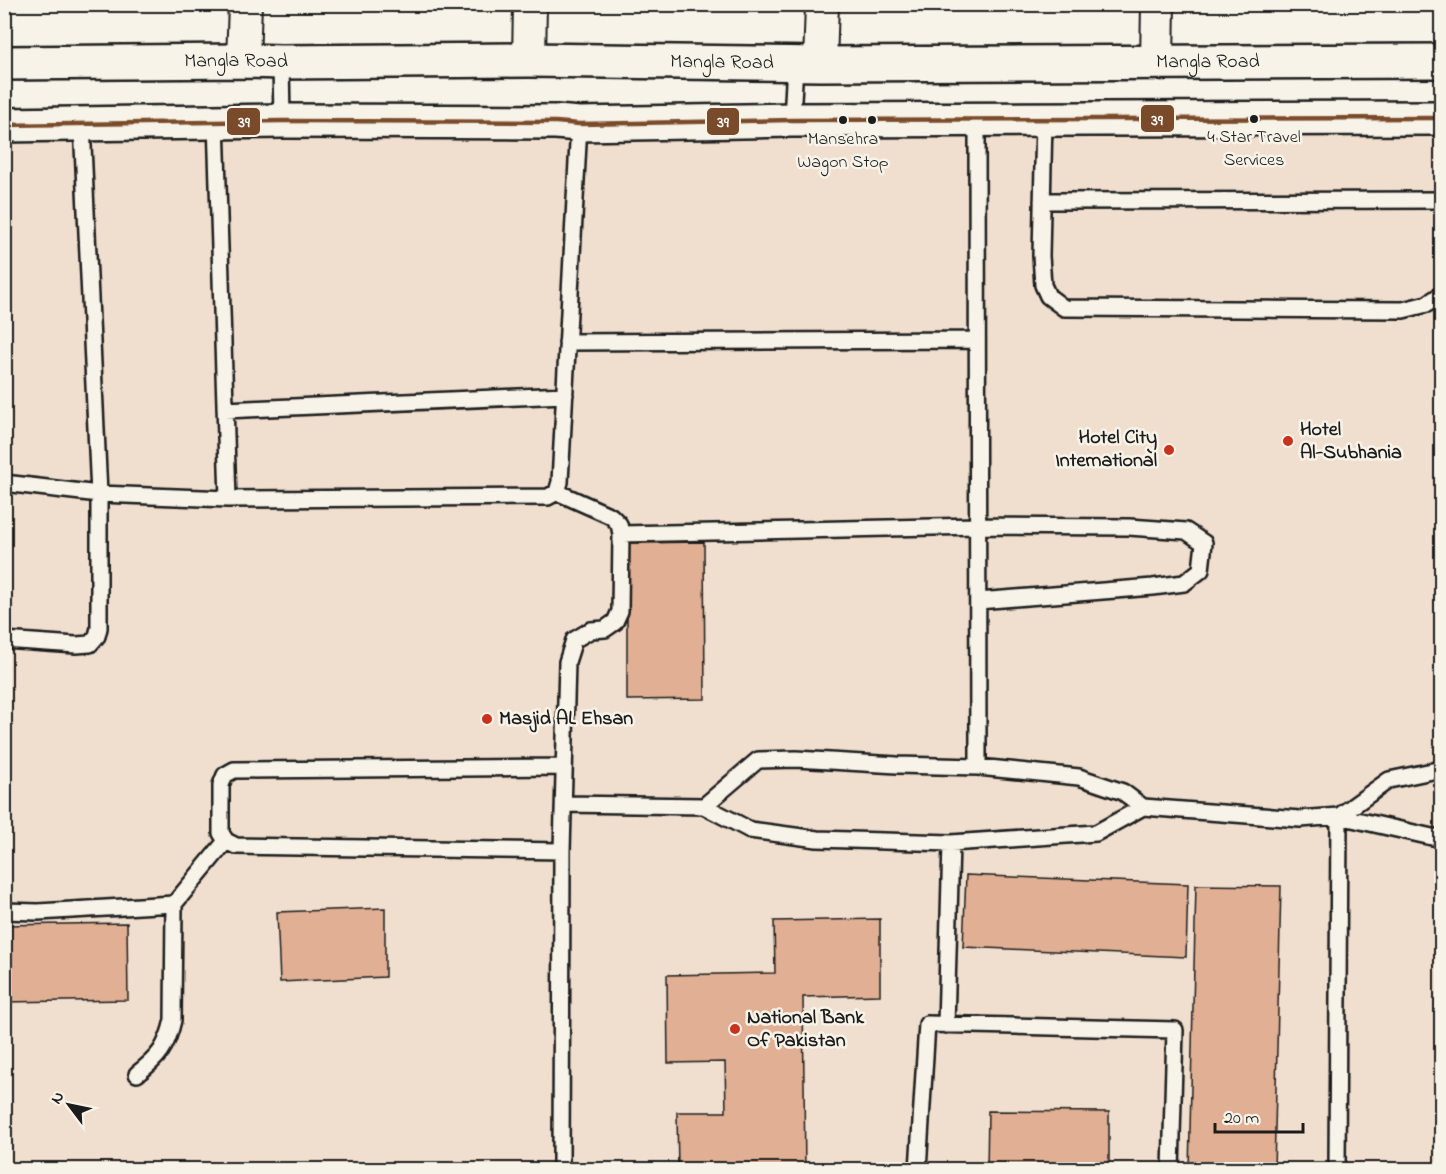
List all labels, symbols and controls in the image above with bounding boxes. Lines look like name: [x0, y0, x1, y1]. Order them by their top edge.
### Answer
street label: Mangla Road: [184, 46, 288, 77]
street label: Mangla Road: [670, 47, 774, 78]
street label: Mangla Road: [1156, 47, 1260, 78]
line badge: 39: [1140, 104, 1175, 133]
line badge: 39: [226, 107, 261, 136]
line badge: 39: [706, 107, 740, 136]
text: 39: [1150, 109, 1163, 133]
text: 39: [237, 111, 250, 135]
text: 39: [716, 111, 729, 135]
marker: 4 Star Travel Services: [1248, 113, 1260, 125]
marker: Mansehra Wagon Stop: [837, 114, 849, 126]
unlabelled marker: [866, 114, 878, 126]
place label: 4 Star Travel Services: [1207, 125, 1301, 174]
place label: Mansehra Wagon Stop: [797, 127, 889, 177]
place label: Hotel Al-Subhania: [1300, 416, 1402, 468]
place label: Hotel City International: [1055, 424, 1157, 476]
marker: Hotel Al-Subhania: [1281, 434, 1295, 448]
marker: Hotel City International: [1162, 443, 1176, 457]
place label: Masjid AL Ehsan: [499, 705, 633, 734]
marker: Masjid AL Ehsan: [480, 712, 494, 726]
place label: National Bank Of Pakistan: [747, 1004, 865, 1056]
marker: National Bank Of Pakistan: [728, 1022, 742, 1036]
north arrow: [39, 1075, 99, 1135]
text: N: [45, 1087, 71, 1109]
scale bar: [1215, 1096, 1304, 1134]
text: 20 m: [1224, 1106, 1259, 1132]

